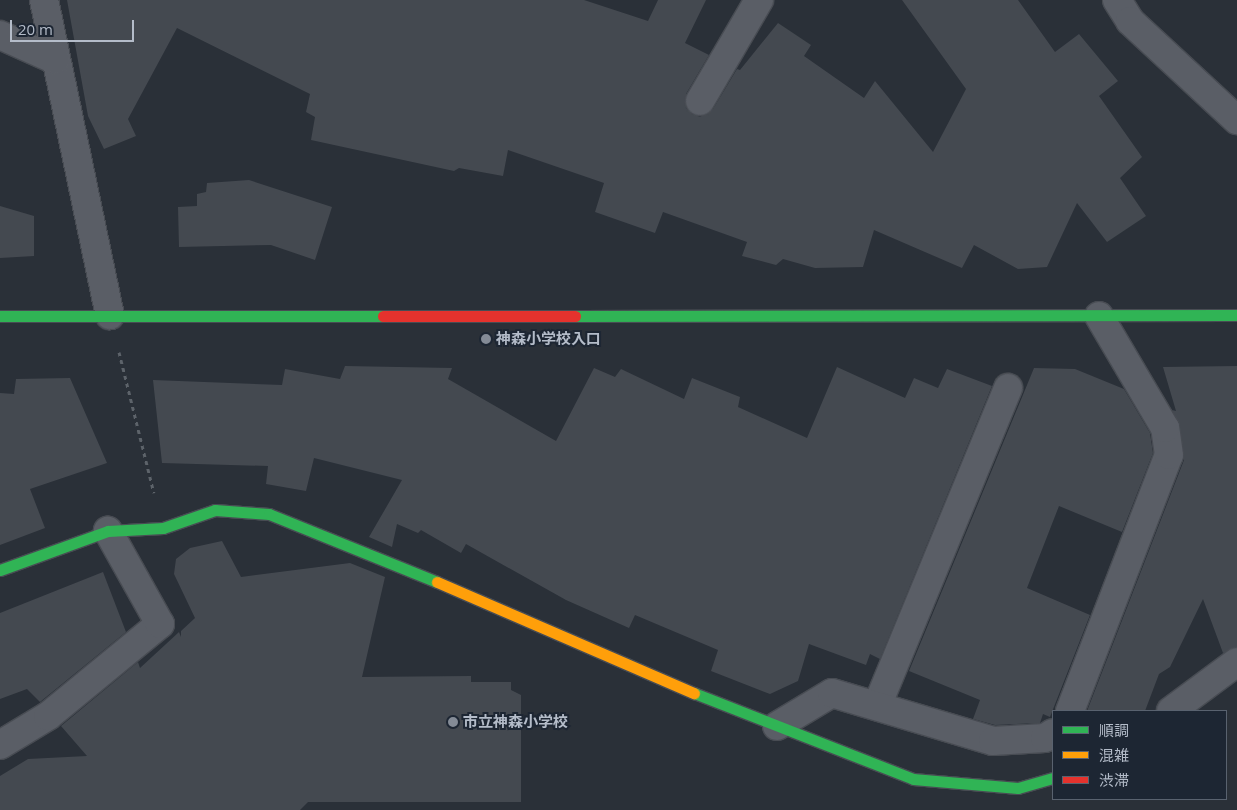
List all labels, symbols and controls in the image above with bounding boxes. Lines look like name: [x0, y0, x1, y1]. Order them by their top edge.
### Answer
scale bar: [12, 10, 136, 42]
text: 20 m: [18, 19, 53, 39]
place label: 神森小学校入口: [496, 330, 601, 348]
marker: 神森小学校入口: [480, 333, 492, 345]
legend: [1052, 710, 1227, 800]
place label: 市立神森小学校: [463, 713, 568, 731]
marker: 市立神森小学校: [447, 716, 459, 728]
text: 順調: [1099, 720, 1129, 740]
text: 混雑: [1099, 745, 1129, 765]
text: 渋滞: [1099, 770, 1129, 790]

